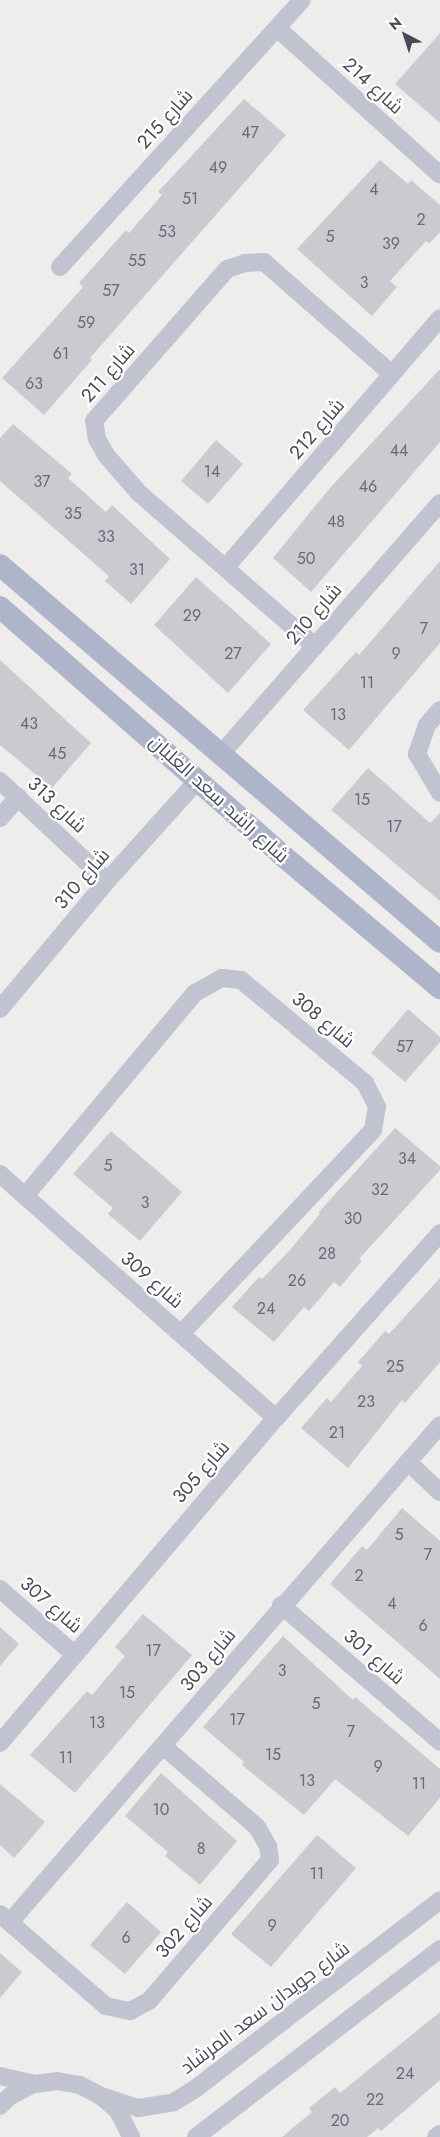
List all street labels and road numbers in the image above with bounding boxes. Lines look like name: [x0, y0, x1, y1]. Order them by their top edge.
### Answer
street label: شارع 214: [338, 53, 408, 119]
street label: شارع 215: [132, 84, 198, 154]
street label: شارع 211: [76, 339, 140, 407]
street label: شارع 212: [285, 394, 349, 464]
street label: شارع 210: [281, 579, 347, 649]
street label: شارع راشد سعد العلبان: [145, 730, 293, 868]
street label: شارع 313: [23, 772, 91, 838]
street label: شارع 310: [50, 844, 114, 914]
street label: شارع 308: [287, 987, 359, 1053]
street label: شارع 309: [116, 1247, 188, 1313]
street label: شارع 305: [168, 1436, 234, 1508]
street label: شارع 307: [16, 1572, 86, 1638]
street label: شارع 303: [175, 1624, 241, 1696]
street label: شارع 301: [339, 1625, 409, 1689]
street label: شارع 302: [151, 1891, 217, 1963]
street label: شارع جويدان سعد المرشاد: [176, 1937, 354, 2079]

